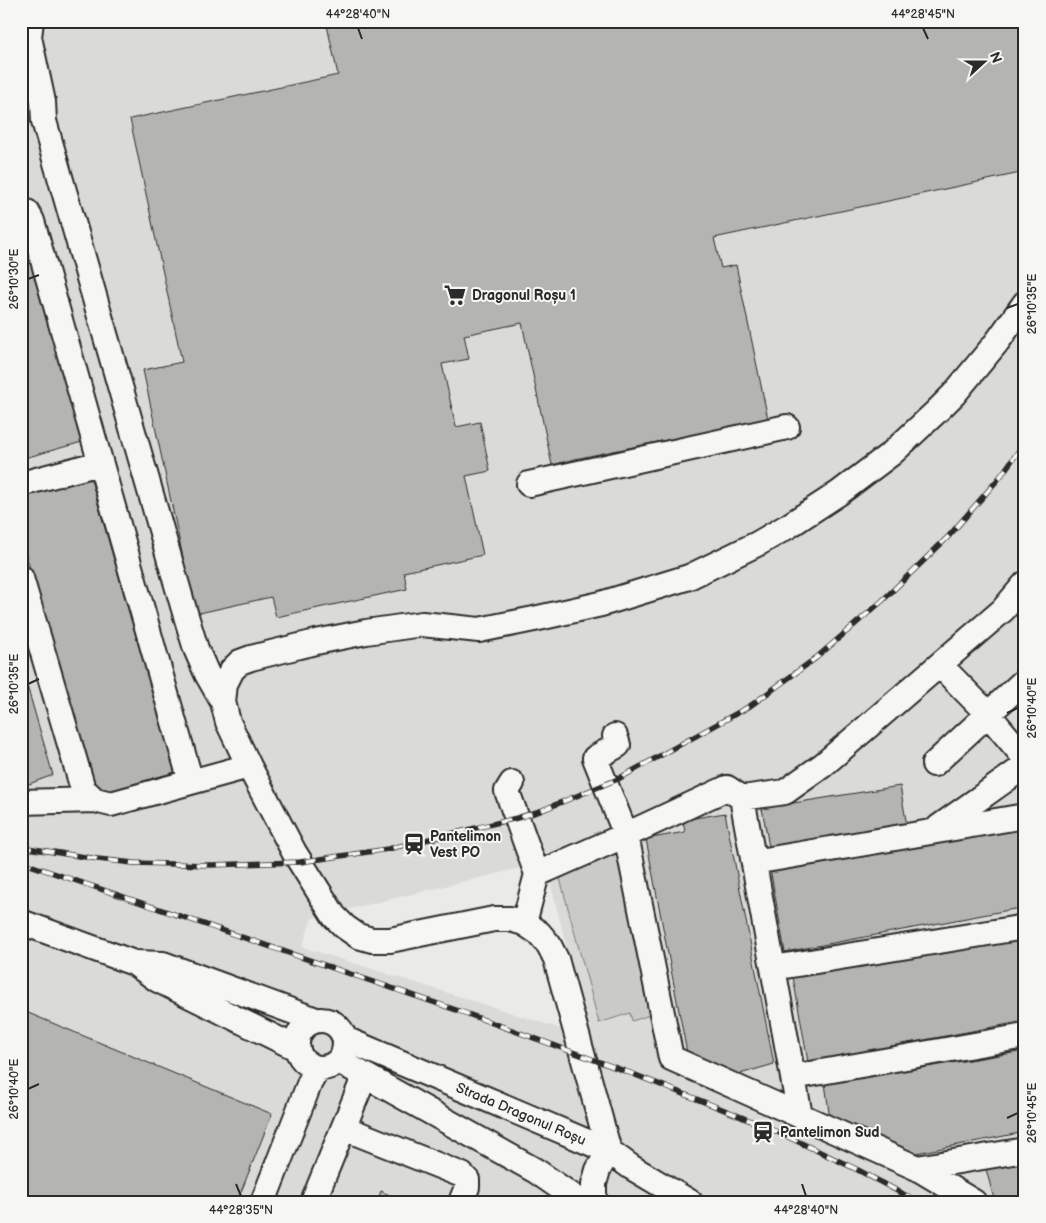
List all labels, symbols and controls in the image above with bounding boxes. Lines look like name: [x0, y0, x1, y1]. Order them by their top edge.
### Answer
text: 44°28'40"N: [326, 7, 390, 22]
text: 44°28'45"N: [891, 7, 955, 22]
north arrow: [958, 38, 1008, 88]
text: N: [986, 50, 1005, 65]
text: 26°10'30"E: [7, 248, 22, 309]
text: 26°10'35"E: [1025, 274, 1040, 334]
supermarket icon: Dragonul Roșu 1: [442, 282, 468, 308]
place label: Dragonul Roșu 1: [472, 287, 576, 304]
text: 26°10'35"E: [7, 654, 22, 714]
text: 26°10'40"E: [1025, 677, 1040, 738]
place label: Pantelimon Vest PO: [430, 828, 501, 861]
station icon: Pantelimon Vest PO: [401, 831, 427, 857]
text: 26°10'40"E: [7, 1058, 22, 1119]
street label: Strada Dragonul Roșu: [454, 1079, 588, 1149]
text: 26°10'45"E: [1025, 1083, 1040, 1143]
station icon: Pantelimon Sud: [750, 1119, 776, 1145]
place label: Pantelimon Sud: [780, 1124, 879, 1141]
text: 44°28'35"N: [209, 1203, 273, 1218]
text: 44°28'40"N: [774, 1203, 838, 1218]

